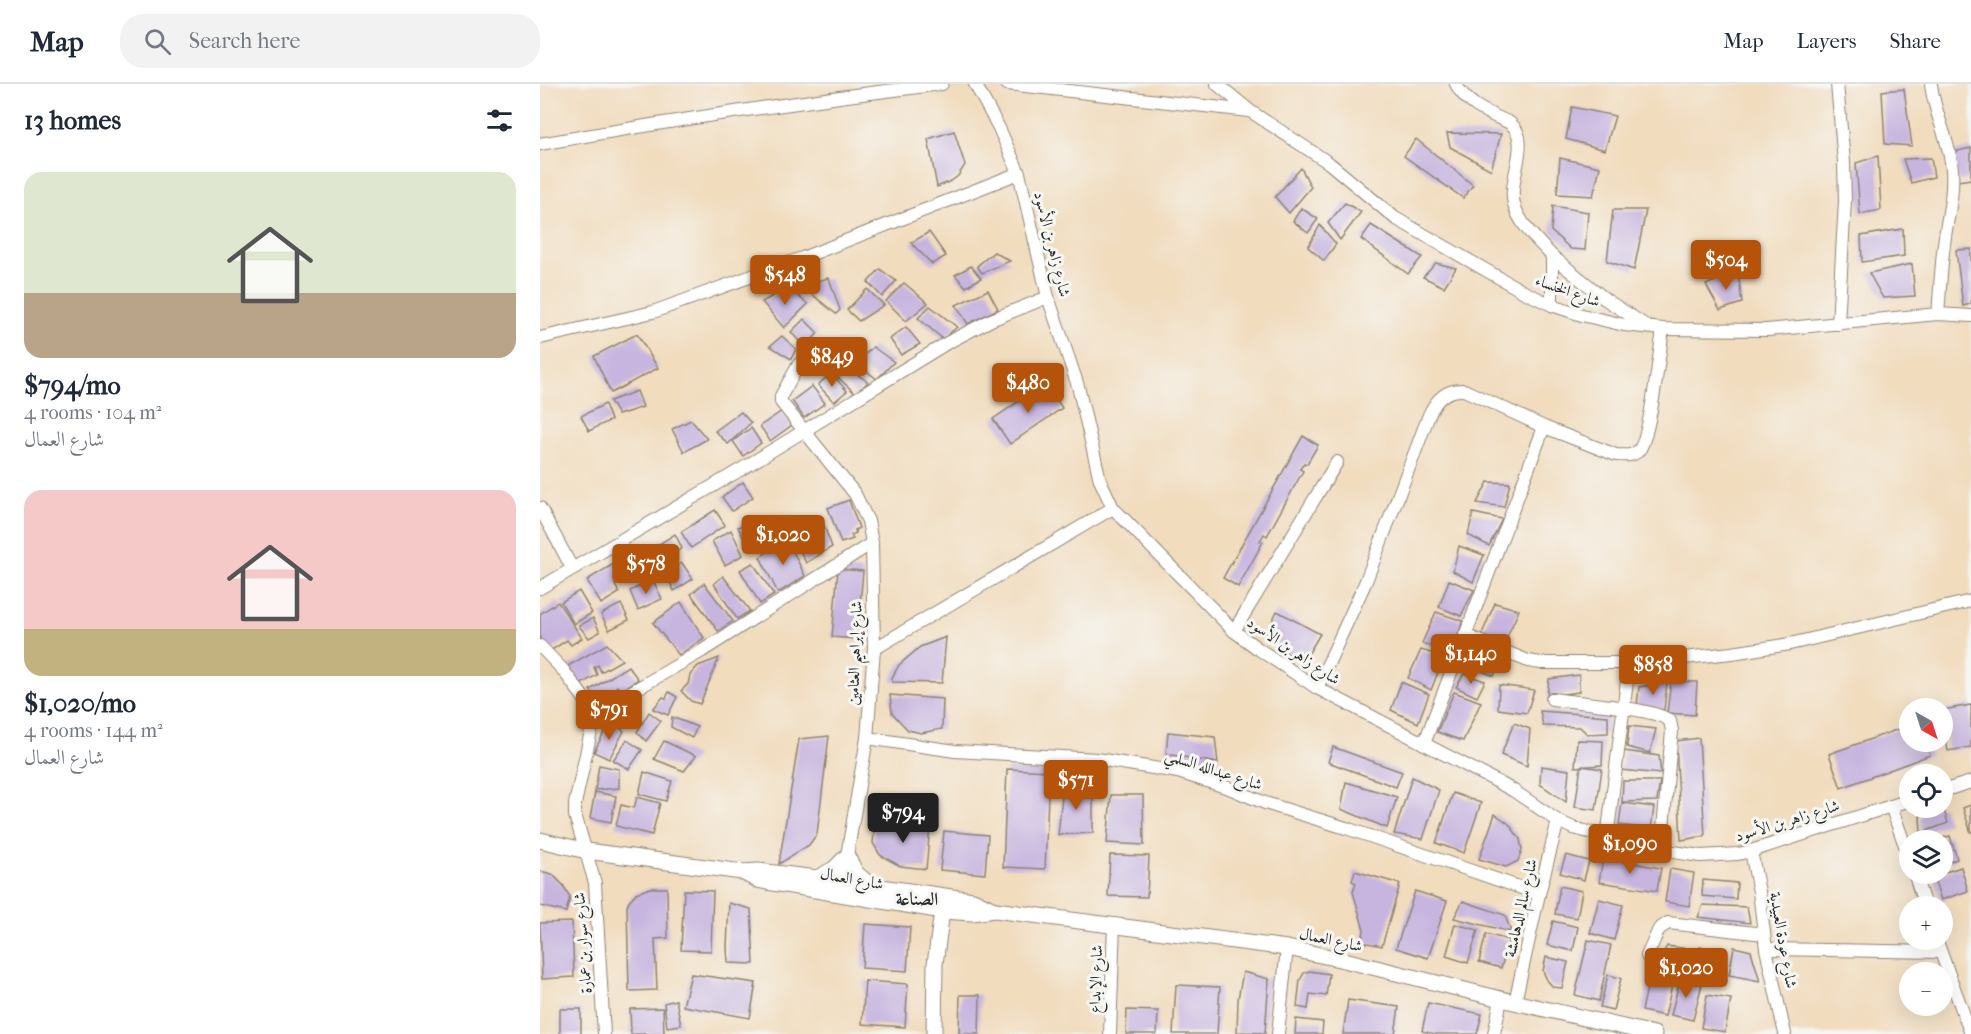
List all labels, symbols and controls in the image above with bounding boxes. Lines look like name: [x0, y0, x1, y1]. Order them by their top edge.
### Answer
search box: [120, 14, 540, 68]
text: Map: [30, 25, 84, 58]
icon: search: [141, 25, 174, 58]
text: Search here: [189, 28, 300, 54]
text: Map: [1723, 29, 1764, 53]
text: Layers: [1797, 29, 1856, 53]
text: Share: [1889, 29, 1941, 53]
icon: filters: [483, 104, 516, 137]
text: 13 homes: [24, 105, 121, 136]
street label: شارع زاهر بن الأسود: [1026, 189, 1077, 300]
icon: home: [216, 211, 324, 319]
pin: $504: [1690, 240, 1762, 291]
text: $504: [1705, 248, 1747, 271]
pin: $548: [749, 255, 821, 306]
text: $548: [764, 263, 806, 286]
street label: شارع الخنساء: [1531, 270, 1603, 315]
pin: $849: [796, 337, 868, 388]
text: $849: [810, 345, 854, 368]
pin: $480: [992, 363, 1064, 414]
text: $794/mo: [24, 370, 121, 401]
text: $480: [1006, 371, 1050, 394]
text: 4 rooms · 104 m²: [24, 401, 162, 424]
text: شارع العمال: [24, 428, 104, 451]
pin: $1,020: [734, 515, 832, 566]
text: $1,020: [756, 523, 810, 546]
icon: home: [216, 529, 324, 637]
pin: $578: [610, 544, 682, 595]
text: $578: [626, 552, 666, 575]
street label: شارع إبراهيم العثامين: [843, 600, 873, 706]
street label: شارع زاهر بن الأسود: [1241, 611, 1345, 692]
pin: $1,140: [1422, 634, 1520, 685]
text: $1,140: [1445, 642, 1497, 665]
pin: $858: [1617, 645, 1689, 696]
text: $858: [1633, 653, 1673, 676]
text: $1,020/mo: [24, 688, 136, 719]
pin: $791: [573, 690, 645, 741]
text: $791: [590, 698, 628, 721]
north arrow: [1899, 698, 1953, 752]
map controls: [1899, 698, 1953, 1016]
text: 4 rooms · 144 m²: [24, 719, 163, 742]
street label: شارع عبدالله السلمي: [1161, 745, 1265, 800]
text: شارع العمال: [24, 746, 104, 769]
pin: $571: [1040, 760, 1112, 811]
button: locate: [1899, 764, 1953, 818]
text: $571: [1058, 768, 1094, 791]
pin: $794: [867, 793, 939, 844]
street label: شارع زاهر بن الأسود: [1732, 794, 1843, 849]
text: $794: [882, 801, 924, 824]
pin: $1,090: [1581, 824, 1679, 875]
button: layers: [1899, 830, 1953, 884]
text: $1,090: [1603, 832, 1657, 855]
street label: شارع سالم الدهامشة: [1500, 857, 1546, 960]
street label: شارع العمال: [818, 864, 885, 897]
district label: الصناعة: [896, 889, 938, 910]
street label: شارع عودة العبيدية: [1762, 890, 1801, 990]
street label: شارع سوار بن عمارة: [569, 891, 600, 994]
button: +: [1899, 896, 1953, 950]
street label: شارع العمال: [1297, 924, 1364, 959]
street label: شارع الإبداع: [1085, 944, 1110, 1014]
pin: $1,020: [1637, 948, 1735, 999]
text: $1,020: [1659, 956, 1713, 979]
button: −: [1899, 962, 1953, 1016]

